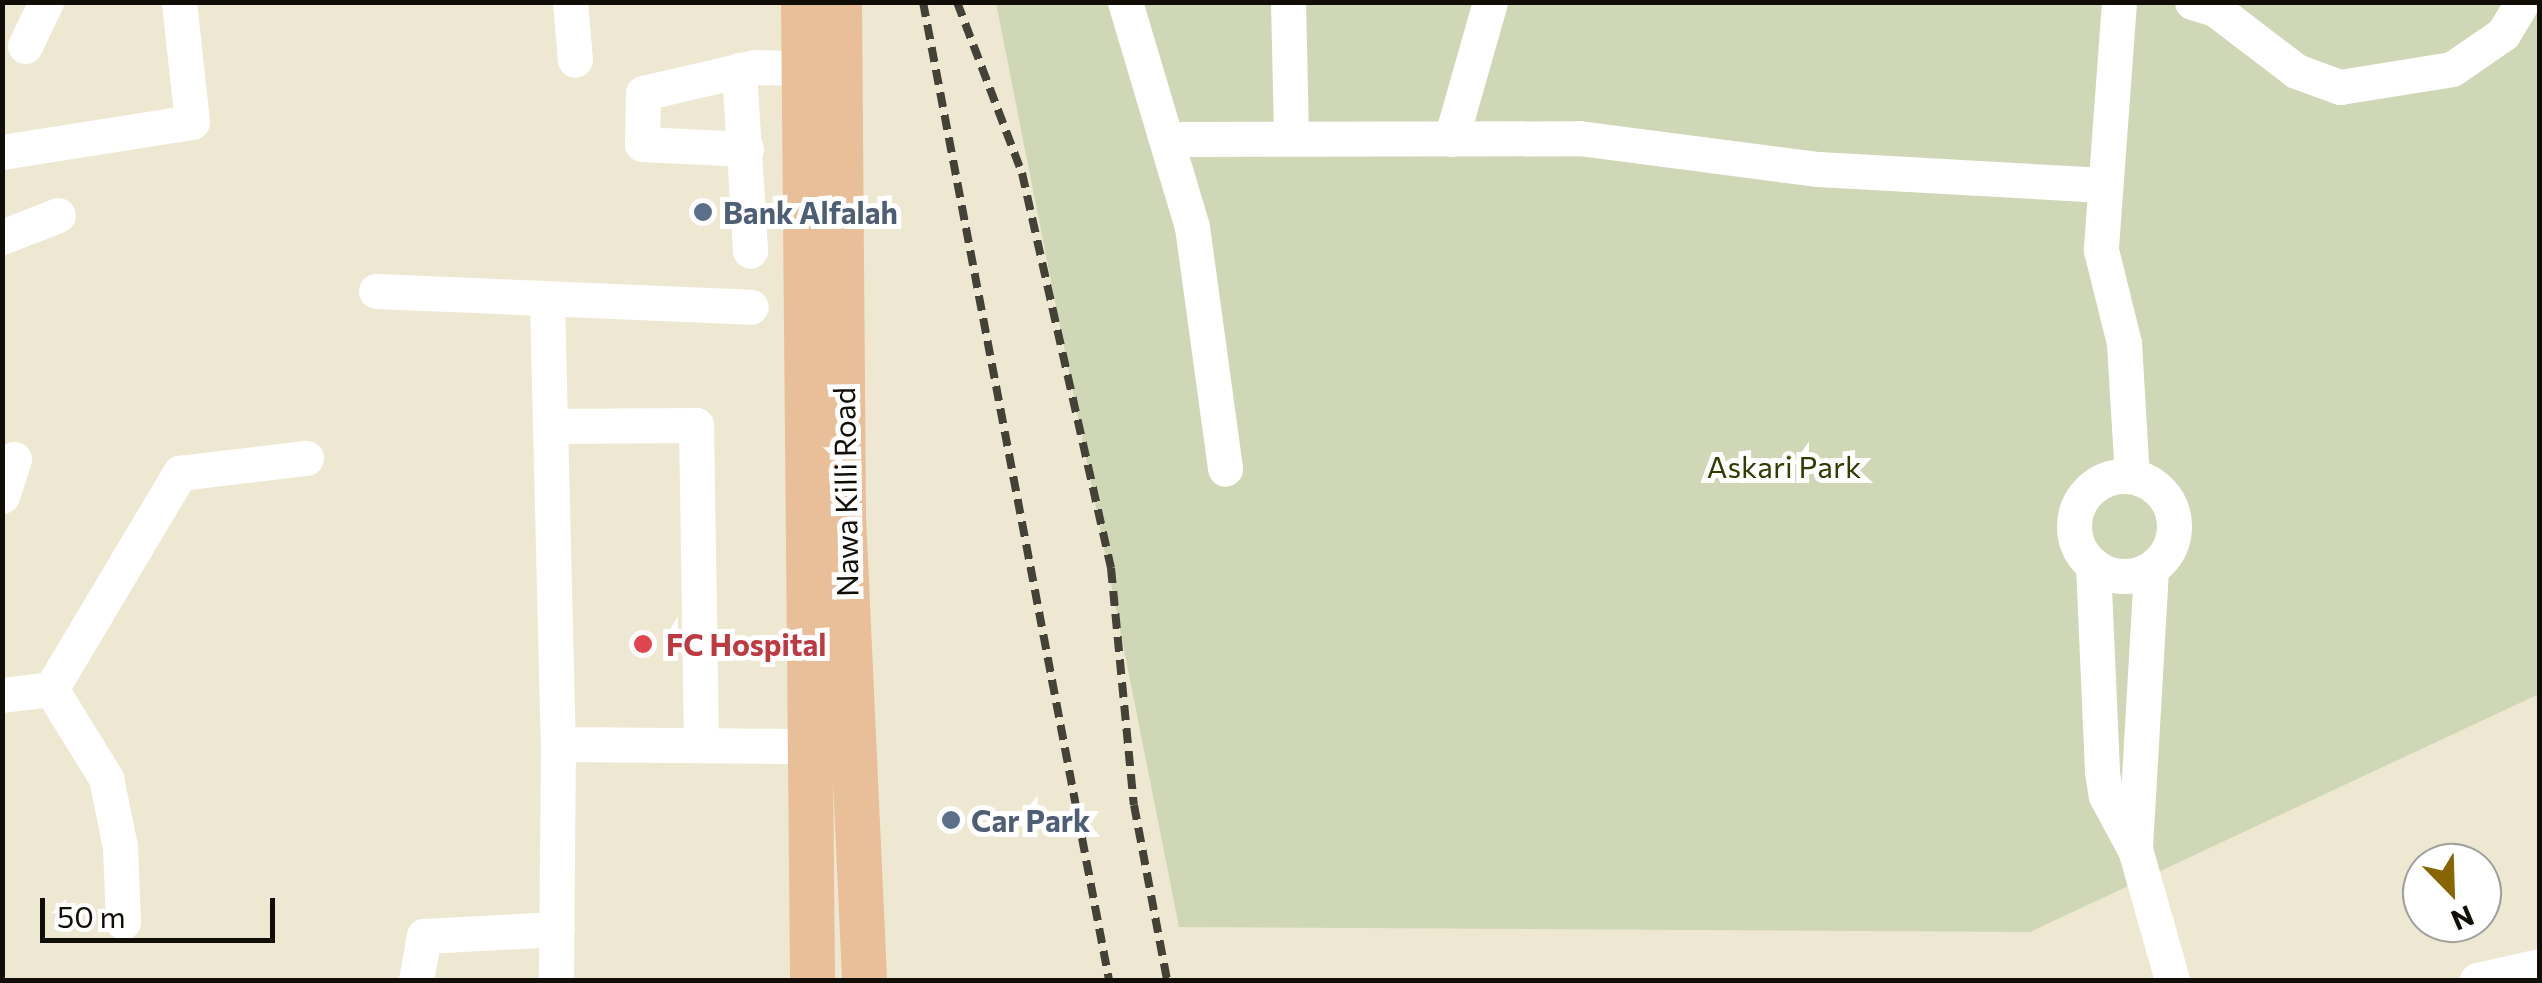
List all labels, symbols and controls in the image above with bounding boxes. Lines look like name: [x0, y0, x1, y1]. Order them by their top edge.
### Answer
place label: Bank Alfalah: [723, 194, 898, 230]
marker: Bank Alfalah: [692, 201, 714, 223]
street label: Nawa Killi Road: [825, 387, 865, 597]
park label: Askari Park: [1707, 448, 1861, 484]
place label: FC Hospital: [666, 626, 826, 662]
marker: FC Hospital: [630, 631, 656, 657]
place label: Car Park: [971, 802, 1090, 838]
marker: Car Park: [940, 809, 962, 831]
north arrow: [2402, 843, 2502, 943]
scale bar: [45, 878, 280, 940]
text: 50 m: [57, 897, 126, 934]
text: N: [2447, 899, 2479, 939]

